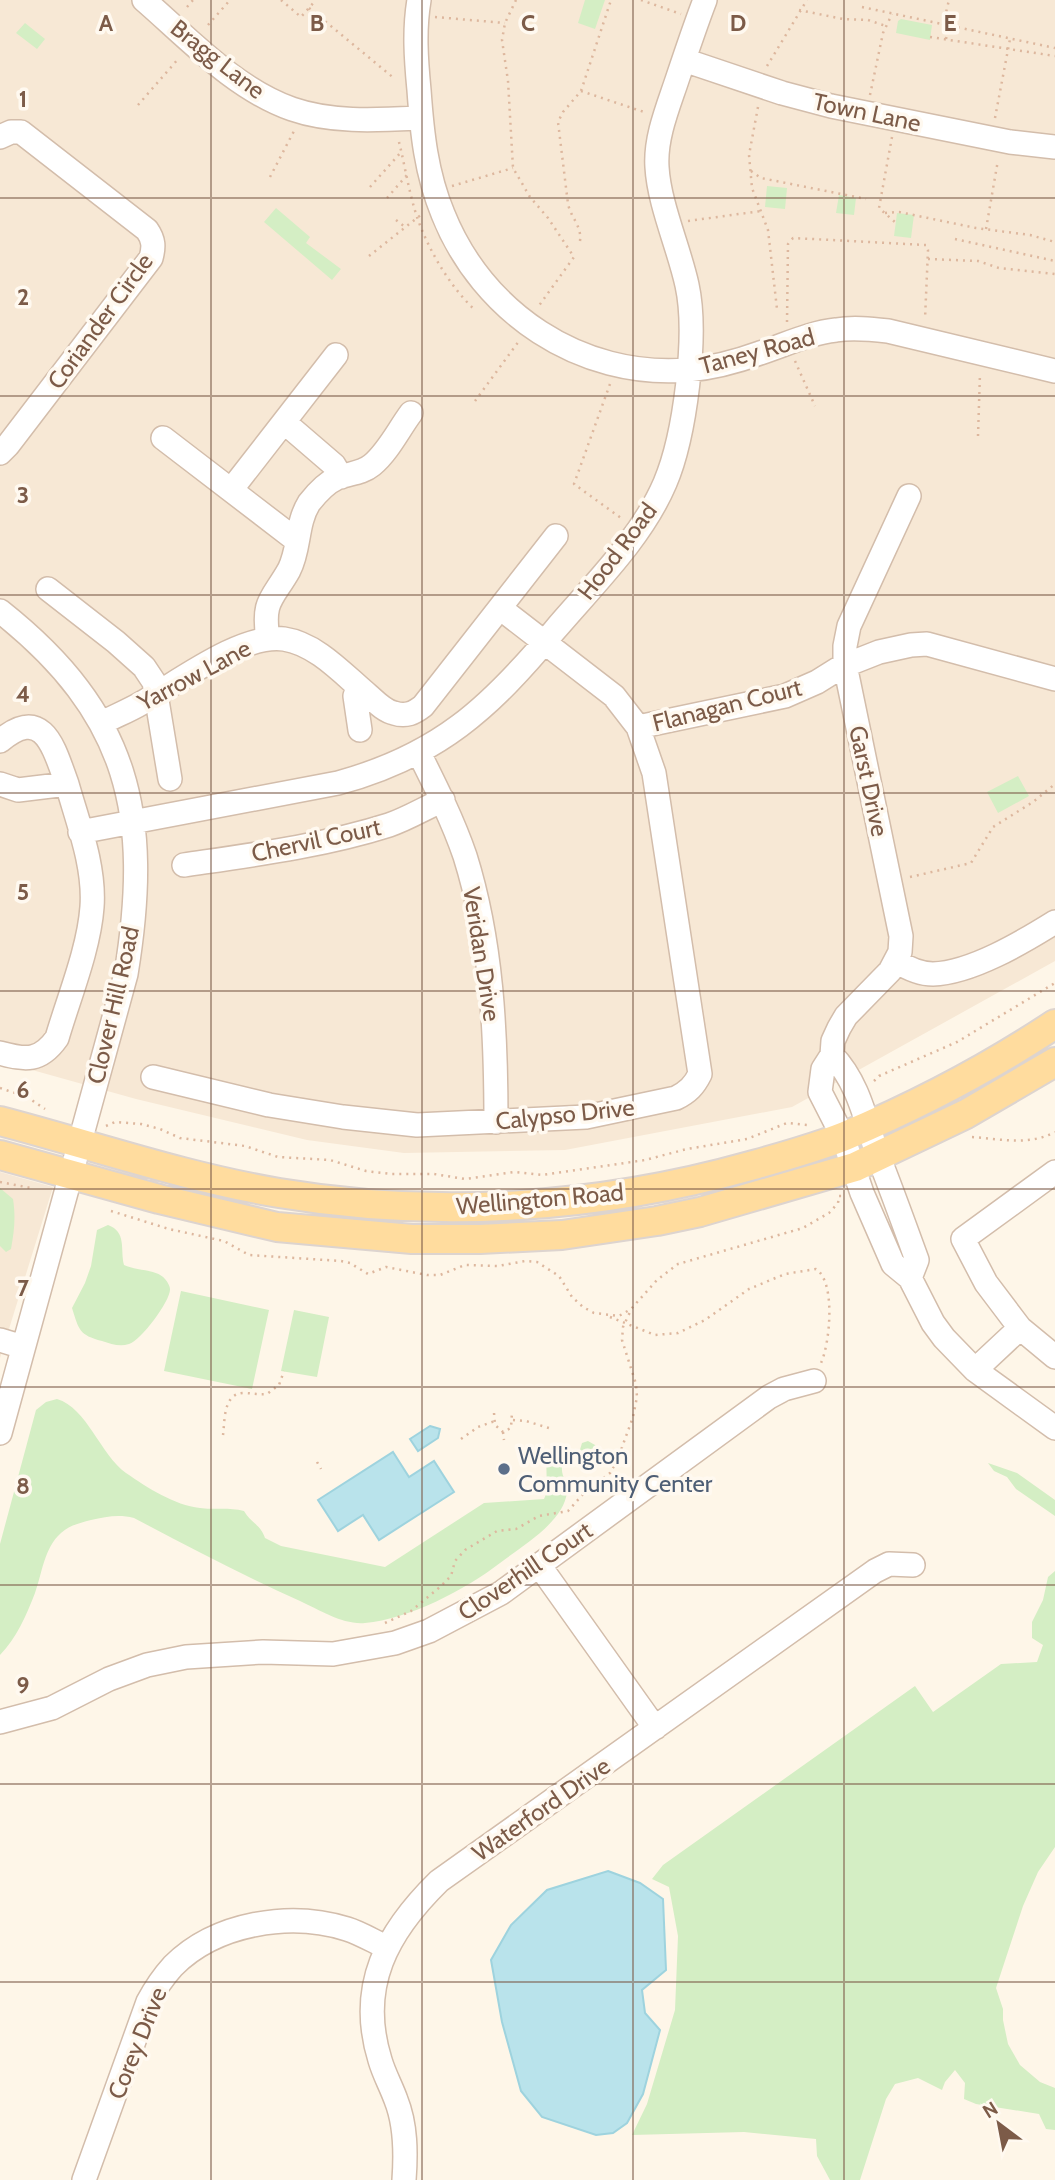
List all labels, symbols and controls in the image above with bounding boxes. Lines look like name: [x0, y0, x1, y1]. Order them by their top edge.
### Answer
text: A: [99, 9, 114, 37]
text: B: [310, 9, 324, 37]
text: C: [521, 9, 535, 37]
text: D: [730, 9, 746, 37]
text: E: [943, 9, 957, 37]
street label: Bragg Lane: [165, 13, 271, 105]
text: 1: [19, 85, 27, 113]
street label: Town Lane: [810, 86, 924, 138]
street label: Coriander Circle: [41, 248, 159, 394]
text: 2: [17, 283, 29, 311]
street label: Taney Road: [696, 322, 818, 380]
text: 3: [17, 481, 29, 509]
street label: Hood Road: [571, 497, 663, 605]
street label: Yarrow Lane: [132, 633, 255, 717]
street label: Flanagan Court: [649, 672, 805, 738]
text: 4: [16, 680, 30, 708]
street label: Garst Drive: [843, 723, 895, 839]
street label: Chervil Court: [249, 812, 383, 868]
text: 5: [17, 878, 29, 906]
street label: Veridan Drive: [457, 885, 507, 1023]
street label: Clover Hill Road: [81, 923, 145, 1087]
text: 6: [17, 1076, 29, 1104]
street label: Calypso Drive: [494, 1092, 636, 1136]
street label: Wellington Road: [455, 1177, 625, 1221]
text: 7: [17, 1274, 29, 1302]
place label: Wellington Community Center: [518, 1441, 713, 1498]
marker: Wellington Community Center: [496, 1461, 512, 1477]
text: 8: [16, 1472, 30, 1500]
street label: Cloverhill Court: [452, 1516, 598, 1626]
text: 9: [17, 1671, 29, 1699]
street label: Waterford Drive: [466, 1751, 616, 1867]
street label: Corey Drive: [101, 1983, 173, 2103]
north arrow: [964, 2089, 1034, 2159]
text: N: [978, 2097, 1002, 2123]

